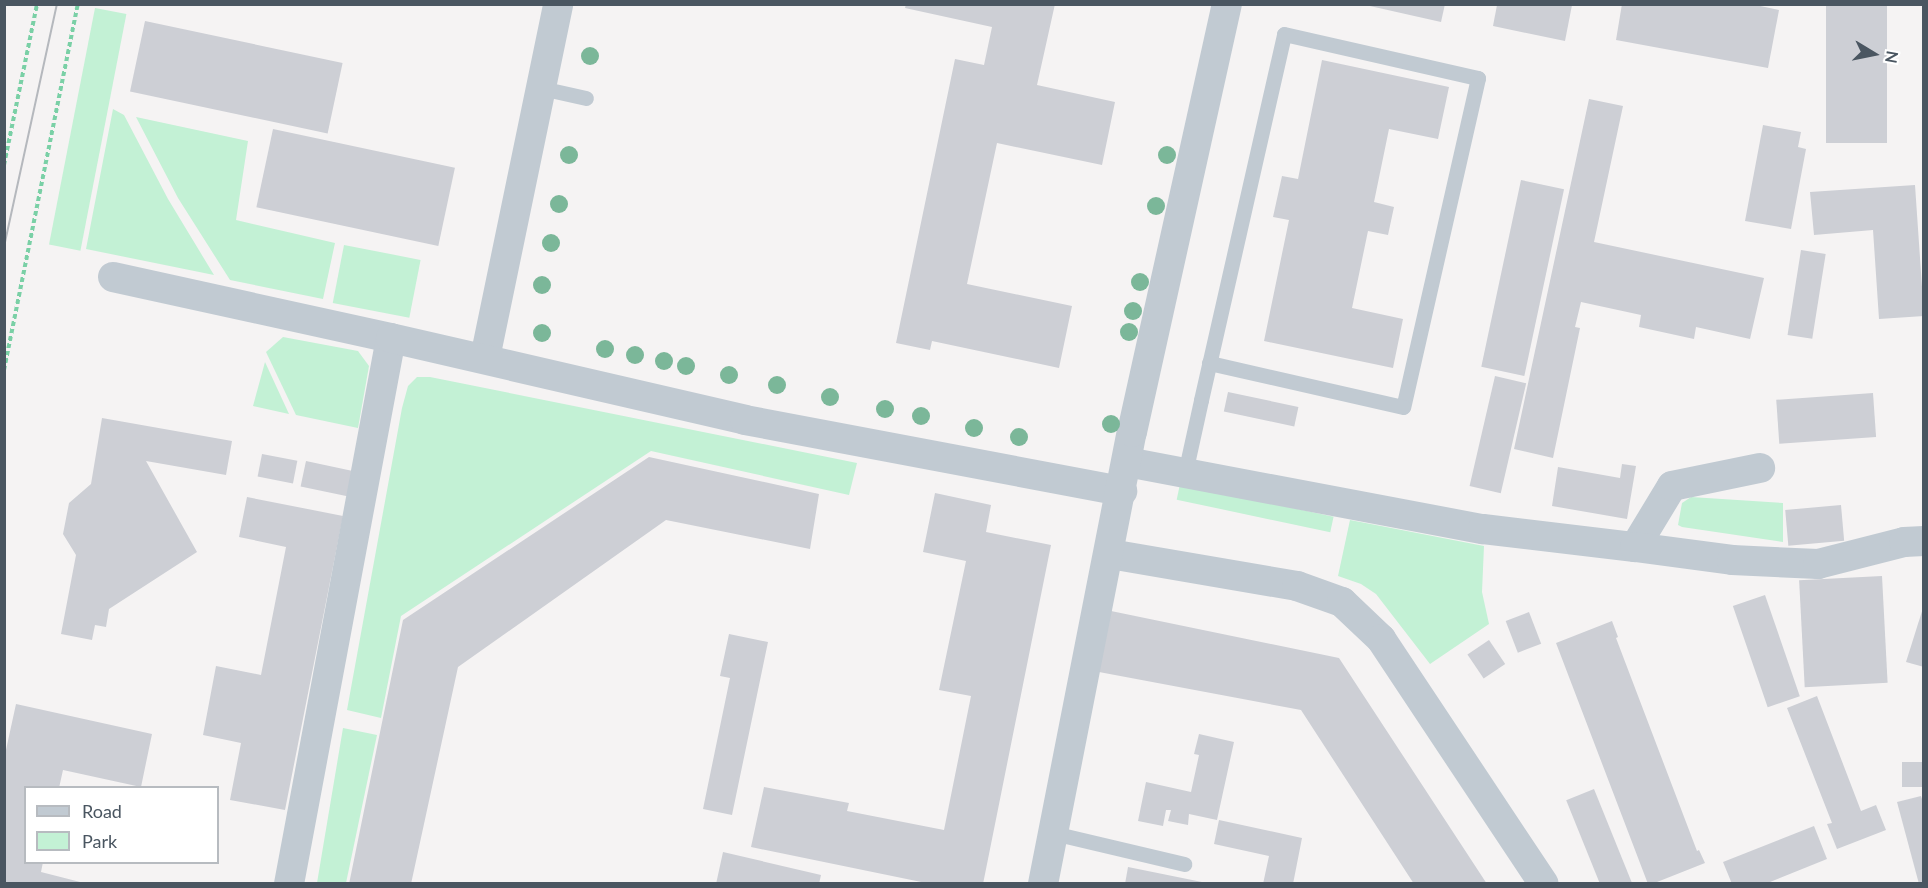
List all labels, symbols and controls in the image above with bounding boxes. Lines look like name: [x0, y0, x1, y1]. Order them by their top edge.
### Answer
north arrow: [1844, 24, 1904, 84]
text: N: [1882, 49, 1903, 65]
legend: [24, 786, 219, 864]
text: Road: [82, 800, 122, 822]
text: Park: [82, 830, 117, 852]

